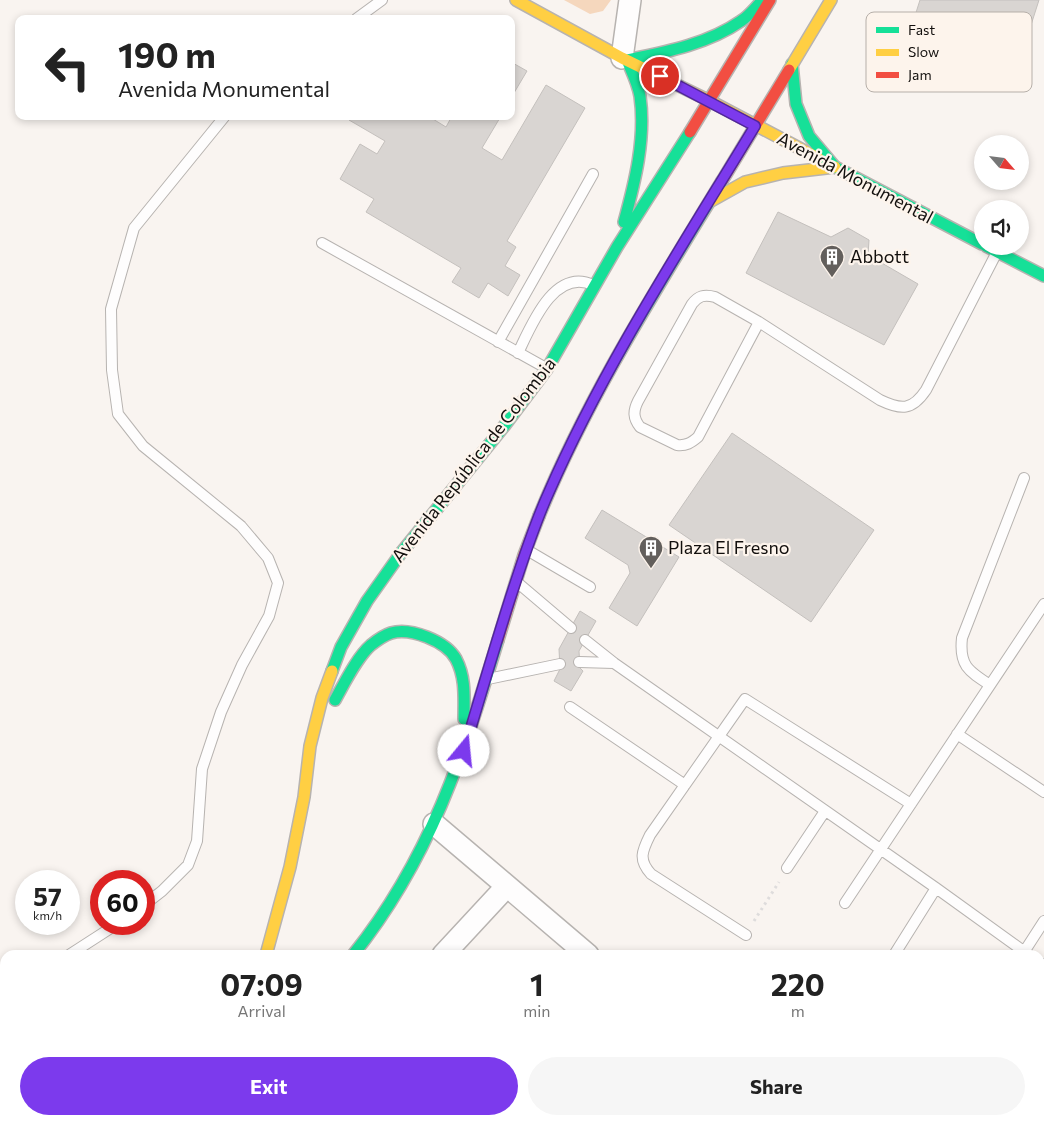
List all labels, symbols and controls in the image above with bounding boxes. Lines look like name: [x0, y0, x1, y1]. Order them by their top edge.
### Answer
legend: [866, 12, 1032, 92]
text: Fast: [908, 21, 935, 38]
text: 190 m: [118, 32, 216, 75]
icon: left: [35, 35, 100, 100]
text: Slow: [908, 43, 939, 60]
pin: [639, 55, 681, 97]
icon: arrive: [646, 62, 674, 90]
text: Jam: [908, 66, 932, 83]
text: Avenida Monumental: [118, 75, 330, 102]
street label: Avenida Monumental: [774, 127, 937, 228]
north arrow: [974, 135, 1029, 190]
map controls: [974, 135, 1029, 255]
button: sound: [974, 200, 1029, 255]
building icon: Abbott: [819, 244, 845, 278]
place label: Abbott: [850, 245, 909, 267]
street label: Avenida República de Colombia: [386, 353, 560, 566]
building icon: Plaza El Fresno: [638, 535, 664, 569]
place label: Plaza El Fresno: [668, 536, 790, 558]
position arrow: [437, 724, 489, 776]
speed limit sign: 60: [90, 870, 155, 935]
text: 57: [33, 881, 62, 911]
text: km/h: [33, 908, 62, 922]
text: 07:09: [220, 965, 303, 1002]
text: 1: [530, 965, 544, 1002]
text: 220: [771, 965, 825, 1002]
text: Arrival: [237, 1001, 286, 1020]
text: min: [523, 1001, 550, 1020]
text: m: [791, 1001, 805, 1020]
button: Exit: [20, 1057, 518, 1115]
button: Share: [528, 1057, 1025, 1115]

